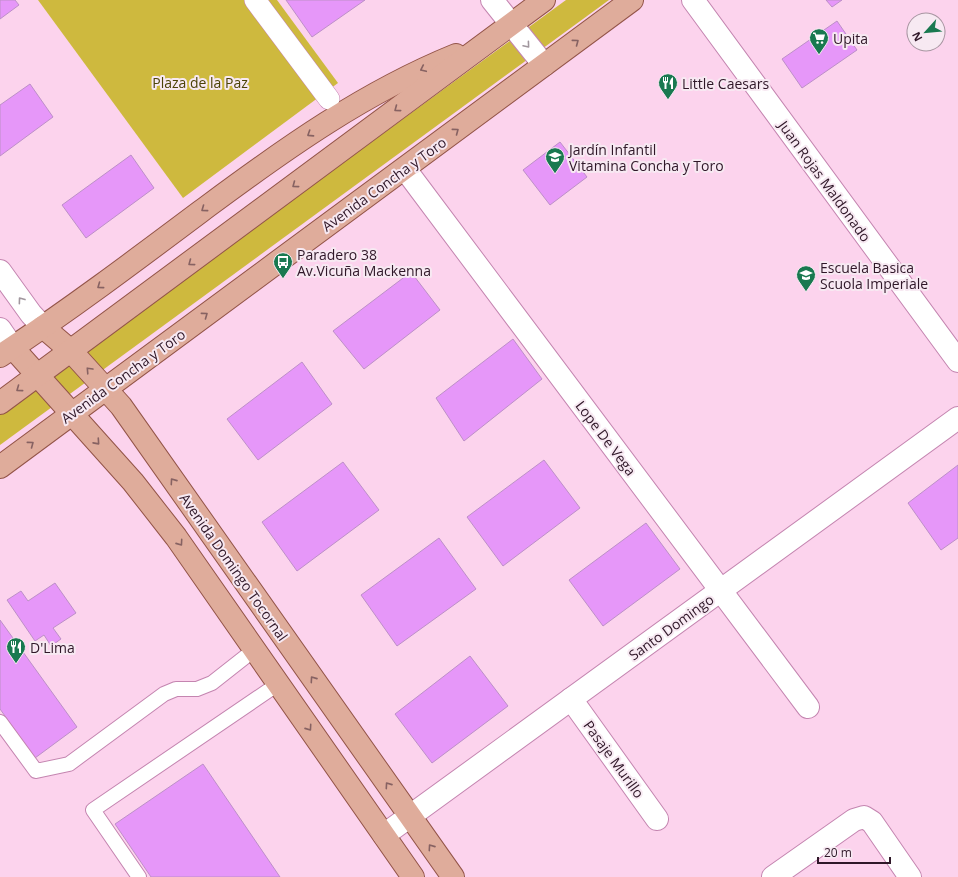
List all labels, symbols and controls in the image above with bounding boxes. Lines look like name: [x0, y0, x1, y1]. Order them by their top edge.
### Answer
north arrow: [906, 12, 946, 52]
supermarket icon: Upita: [808, 27, 830, 55]
place label: Upita: [833, 29, 868, 48]
text: N: [908, 29, 925, 44]
one-way arrow: [571, 40, 578, 47]
one-way arrow: [523, 41, 530, 48]
one-way arrow: [420, 64, 427, 72]
restaurant icon: Little Caesars: [657, 72, 679, 100]
park label: Plaza de la Paz: [152, 73, 248, 92]
place label: Little Caesars: [682, 74, 769, 93]
one-way arrow: [395, 104, 402, 111]
street label: Juan Rojas Maldonado: [773, 115, 875, 245]
one-way arrow: [307, 129, 314, 136]
one-way arrow: [452, 129, 459, 136]
street label: Avenida Concha y Toro: [318, 132, 450, 236]
place label: Jardín Infantil Vitamina Concha y Toro: [567, 140, 724, 175]
school or university icon: Jardín Infantil Vitamina Concha y Toro: [544, 146, 566, 174]
one-way arrow: [292, 180, 299, 188]
one-way arrow: [202, 204, 209, 211]
place label: Paradero 38 Av.Vicuña Mackenna: [297, 245, 431, 280]
bus stop icon: Paradero 38 Av.Vicuña Mackenna: [272, 251, 294, 279]
one-way arrow: [188, 258, 195, 265]
place label: Escuela Basica Scuola Imperiale: [820, 258, 928, 293]
school or university icon: Escuela Basica Scuola Imperiale: [795, 264, 817, 292]
one-way arrow: [97, 281, 104, 288]
one-way arrow: [19, 297, 26, 304]
one-way arrow: [201, 313, 208, 320]
street label: Avenida Concha y Toro: [57, 324, 189, 428]
one-way arrow: [86, 367, 93, 375]
one-way arrow: [16, 385, 23, 392]
street label: Lope De Vega: [572, 397, 640, 479]
one-way arrow: [92, 437, 100, 445]
one-way arrow: [27, 441, 34, 448]
one-way arrow: [170, 478, 178, 485]
street label: Avenida Domingo Tocornal: [176, 489, 292, 645]
one-way arrow: [175, 538, 182, 545]
street label: Santo Domingo: [625, 590, 717, 664]
restaurant icon: D'Lima: [5, 636, 27, 664]
place label: D'Lima: [30, 638, 75, 657]
one-way arrow: [311, 676, 318, 683]
street label: Pasaje Murillo: [579, 716, 649, 802]
one-way arrow: [304, 723, 311, 730]
one-way arrow: [385, 782, 393, 789]
scale bar: [818, 839, 890, 865]
one-way arrow: [429, 844, 436, 851]
text: 20 m: [824, 844, 852, 861]

